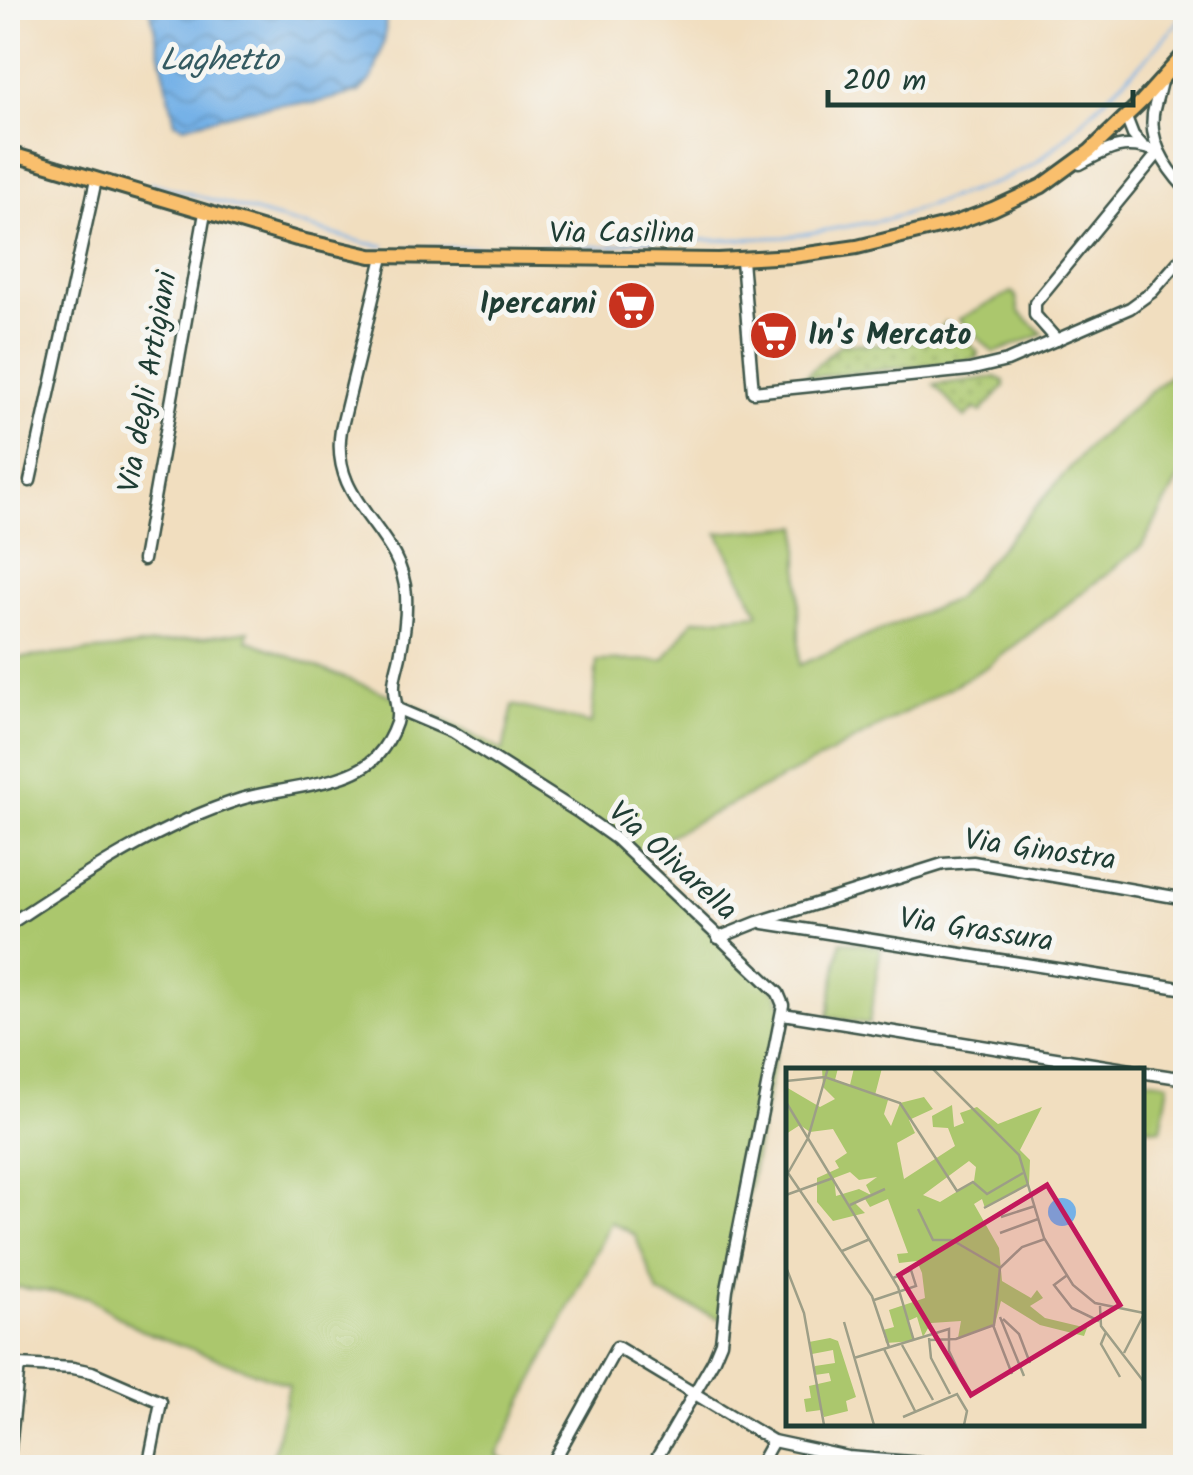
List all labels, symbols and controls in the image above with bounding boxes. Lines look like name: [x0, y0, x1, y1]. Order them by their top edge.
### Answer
water label: Laghetto: [160, 36, 281, 87]
scale bar: [828, 45, 1133, 107]
text: 200 m: [843, 58, 926, 106]
street label: Via Casilina: [549, 210, 695, 258]
street label: Via degli Artigiani: [106, 266, 192, 496]
supermarket icon: Ipercarni: [605, 279, 657, 331]
place label: Ipercarni: [480, 281, 597, 329]
supermarket icon: In's Mercato: [747, 310, 799, 362]
place label: In's Mercato: [808, 312, 971, 360]
street label: Via Olivarella: [596, 790, 748, 934]
street label: Via Ginostra: [961, 817, 1119, 885]
street label: Via Grassura: [895, 895, 1057, 967]
inset map: [786, 1068, 1143, 1425]

